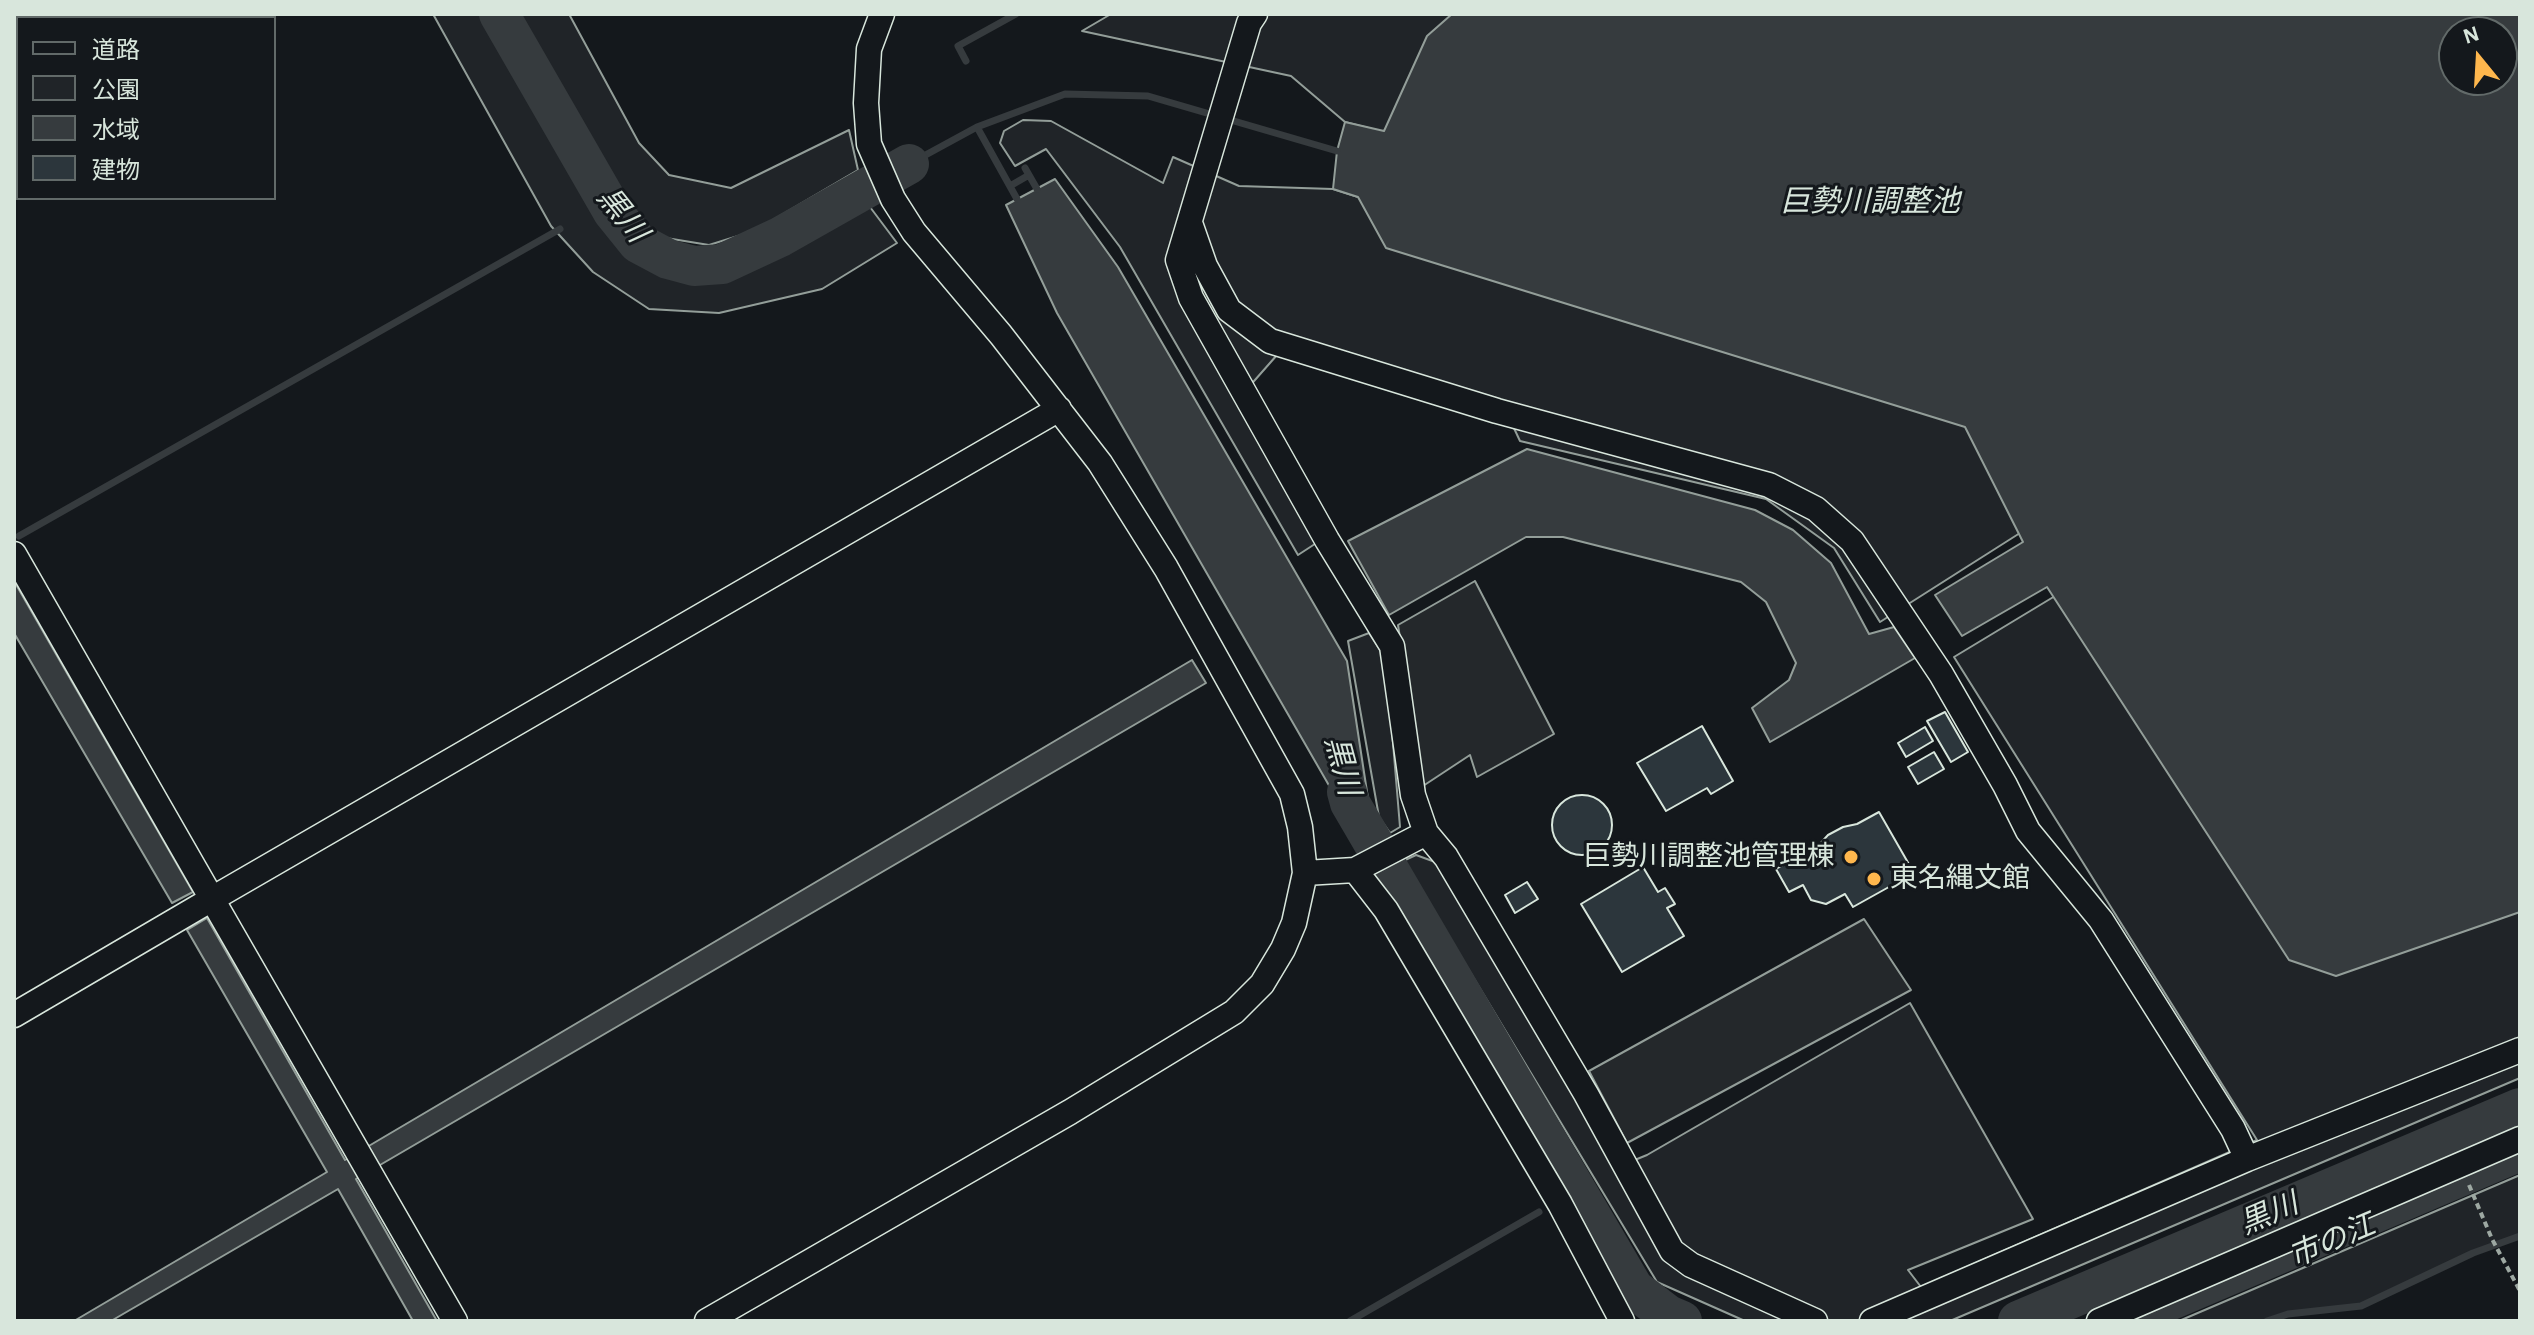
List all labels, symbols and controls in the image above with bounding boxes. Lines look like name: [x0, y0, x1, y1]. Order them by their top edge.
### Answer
legend: [16, 16, 276, 200]
north arrow: [2438, 16, 2518, 96]
text: N: [2461, 22, 2482, 48]
text: 道路: [92, 39, 140, 63]
text: 公園: [92, 79, 140, 103]
text: 水域: [92, 119, 140, 143]
text: 建物: [92, 159, 140, 183]
water label: 黒川: [589, 180, 655, 250]
water label: 巨勢川調整池: [1780, 184, 1960, 220]
water label: 黒川: [1317, 732, 1367, 800]
place label: 巨勢川調整池管理棟: [1583, 840, 1835, 874]
marker: 巨勢川調整池管理棟: [1842, 848, 1860, 866]
place label: 東名縄文館: [1890, 862, 2030, 896]
marker: 東名縄文館: [1865, 870, 1883, 888]
water label: 黒川: [2234, 1186, 2304, 1242]
water label: 市の江: [2284, 1207, 2380, 1275]

